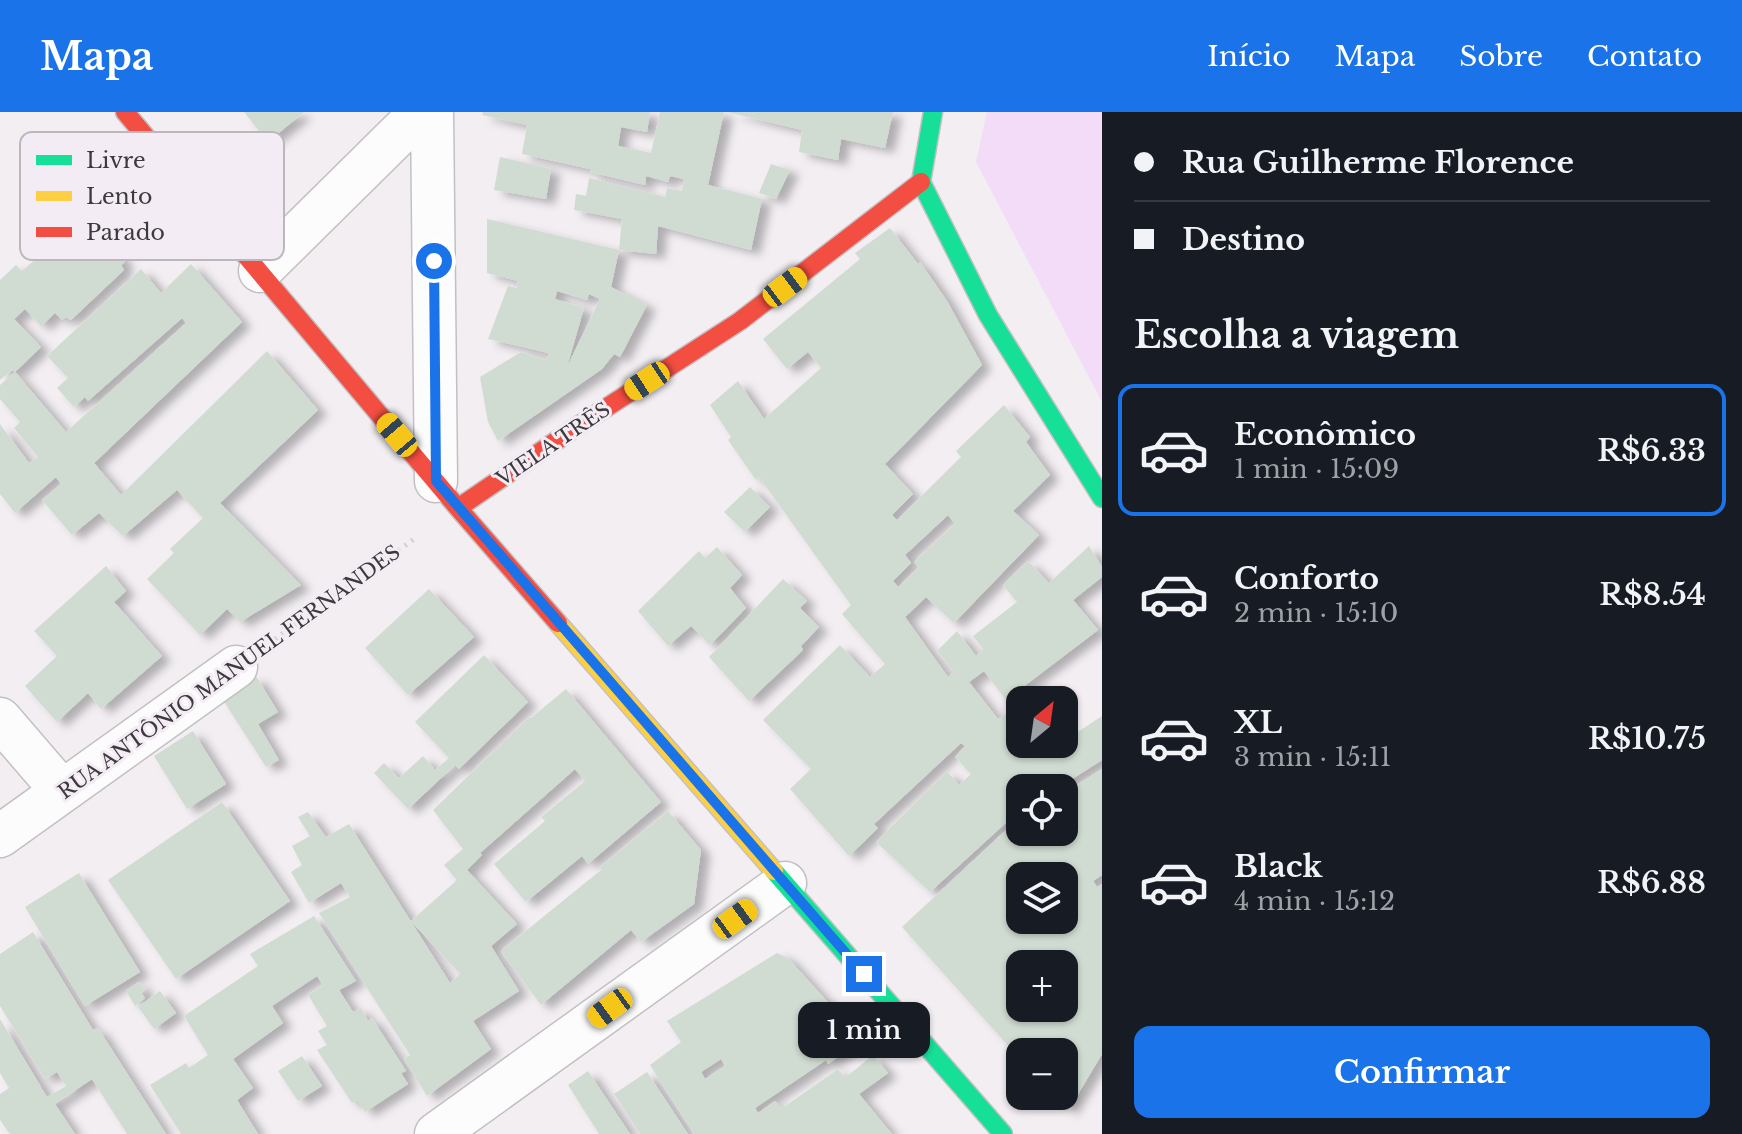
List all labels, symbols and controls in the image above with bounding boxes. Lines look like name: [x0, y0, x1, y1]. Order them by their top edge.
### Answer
text: Mapa: [40, 33, 154, 80]
text: Início: [1207, 39, 1291, 74]
text: Mapa: [1335, 39, 1415, 74]
text: Sobre: [1459, 39, 1543, 74]
text: Contato: [1587, 39, 1702, 74]
legend: [20, 132, 284, 260]
text: Rua Guilherme Florence: [1182, 144, 1574, 181]
text: Livre: [86, 147, 146, 174]
text: Lento: [86, 183, 152, 210]
text: Parado: [86, 219, 165, 246]
text: Destino: [1182, 221, 1305, 258]
route start: [416, 243, 452, 279]
car: [759, 263, 811, 311]
text: Escolha a viagem: [1134, 313, 1459, 358]
car: [620, 358, 674, 404]
street label: VIELA TRÊS: [490, 396, 614, 491]
car: [372, 409, 422, 461]
icon: car: [1138, 414, 1210, 486]
text: Econômico: [1234, 416, 1416, 453]
text: R$6.33: [1597, 432, 1706, 469]
text: 1 min · 15:09: [1234, 453, 1399, 485]
street label: RUA ANTÔNIO MANUEL FERNANDES: [53, 539, 405, 804]
icon: car: [1138, 558, 1210, 630]
text: Conforto: [1234, 560, 1379, 597]
text: R$8.54: [1599, 576, 1706, 613]
text: 2 min · 15:10: [1234, 597, 1398, 629]
north arrow: [1006, 686, 1078, 758]
map controls: [1006, 686, 1078, 1110]
icon: car: [1138, 702, 1210, 774]
text: XL: [1234, 704, 1282, 741]
text: R$10.75: [1588, 720, 1706, 757]
text: 3 min · 15:11: [1234, 741, 1391, 773]
button: locate: [1006, 774, 1078, 846]
icon: car: [1138, 846, 1210, 918]
text: Black: [1234, 848, 1322, 885]
button: layers: [1006, 862, 1078, 934]
text: R$6.88: [1597, 864, 1706, 901]
text: 4 min · 15:12: [1234, 885, 1395, 917]
car: [709, 895, 761, 943]
button: +: [1006, 950, 1078, 1022]
route end: [846, 956, 882, 992]
car: [584, 984, 636, 1032]
callout: 1 min: [798, 1002, 930, 1058]
text: 1 min: [827, 1014, 901, 1046]
button: Confirmar: [1134, 1026, 1710, 1118]
button: −: [1006, 1038, 1078, 1110]

